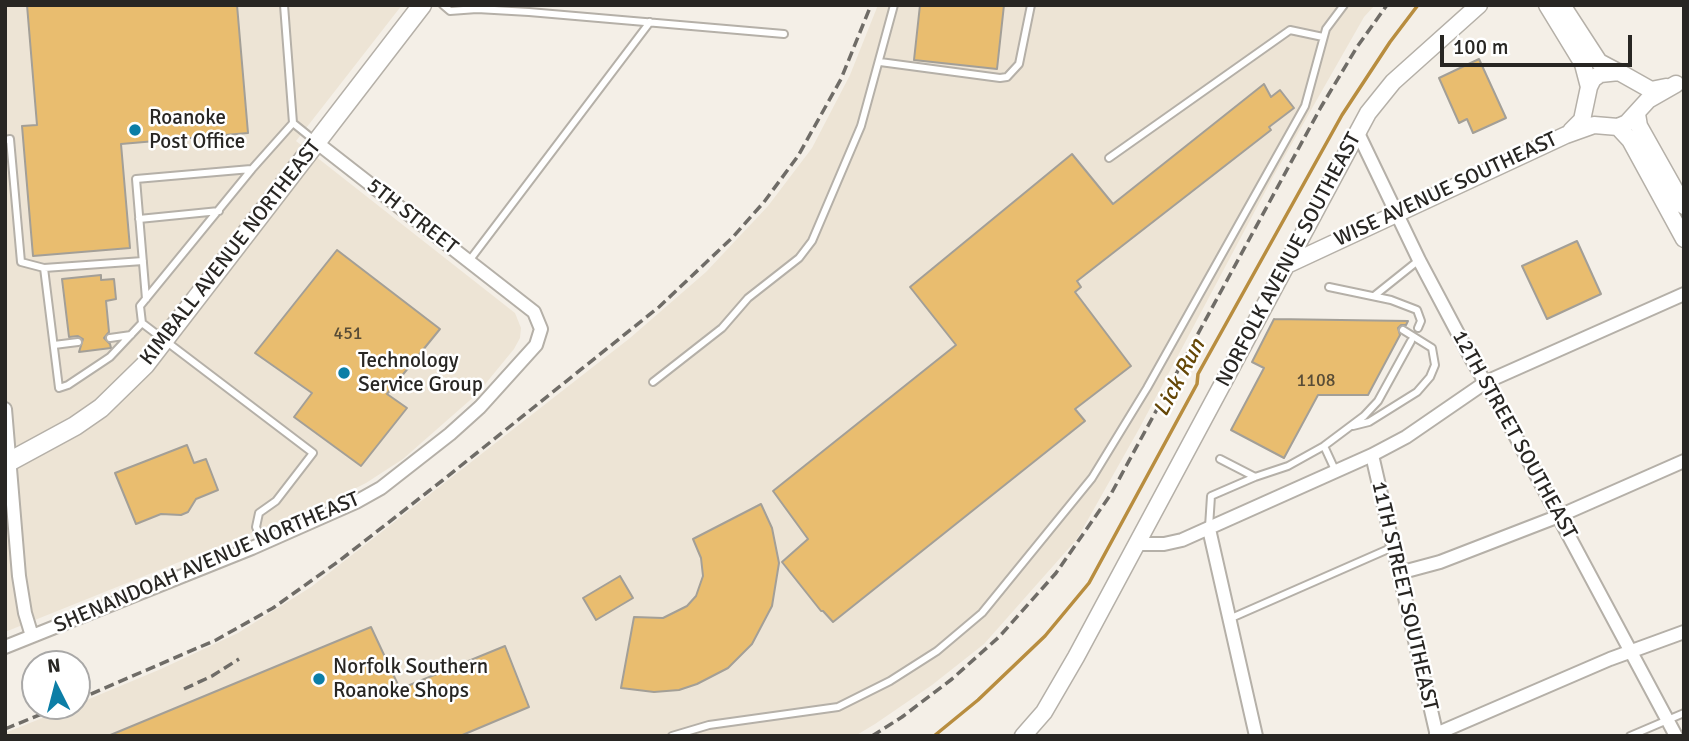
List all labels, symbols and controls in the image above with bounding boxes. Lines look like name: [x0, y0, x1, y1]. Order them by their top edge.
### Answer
scale bar: [1444, 21, 1636, 65]
text: 100 m: [1453, 34, 1508, 60]
place label: Roanoke Post Office: [149, 105, 245, 155]
marker: Roanoke Post Office: [127, 122, 143, 138]
street label: WISE AVENUE SOUTHEAST: [1331, 127, 1561, 253]
street label: NORFOLK AVENUE SOUTHEAST: [1211, 129, 1367, 391]
street label: KIMBALL AVENUE NORTHEAST: [135, 135, 327, 371]
street label: 5TH STREET: [361, 174, 463, 260]
house number: 451: [333, 323, 363, 345]
street label: 12TH STREET SOUTHEAST: [1446, 326, 1582, 544]
water label: Lick Run: [1148, 335, 1212, 421]
place label: Technology Service Group: [358, 348, 483, 398]
marker: Technology Service Group: [336, 365, 352, 381]
house number: 1108: [1297, 370, 1335, 392]
street label: 11TH STREET SOUTHEAST: [1365, 479, 1443, 713]
street label: SHENANDOAH AVENUE NORTHEAST: [50, 487, 364, 639]
north arrow: [21, 650, 91, 720]
text: N: [46, 653, 62, 679]
place label: Norfolk Southern Roanoke Shops: [333, 654, 488, 704]
marker: Norfolk Southern Roanoke Shops: [311, 671, 327, 687]

